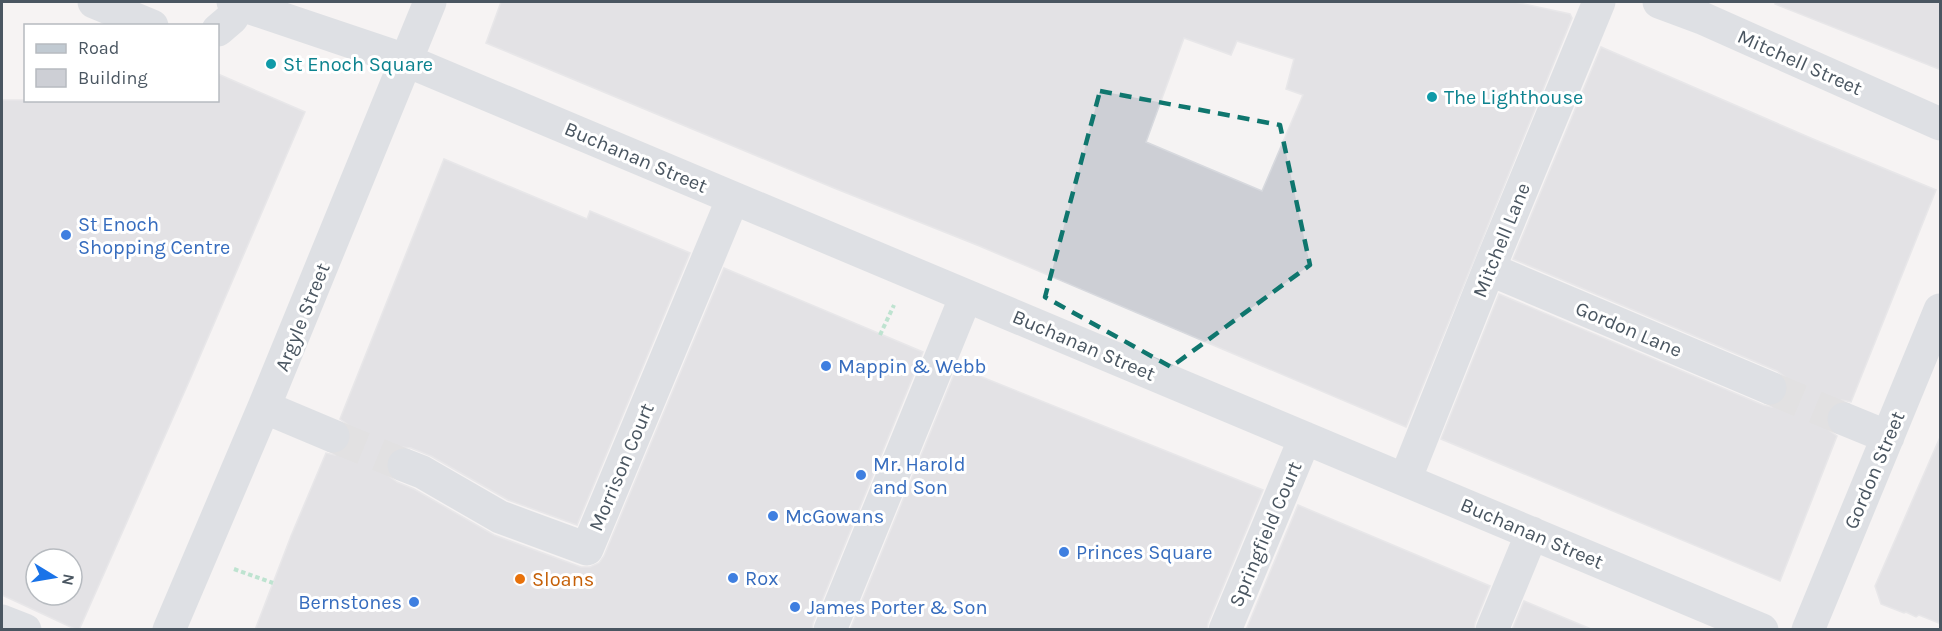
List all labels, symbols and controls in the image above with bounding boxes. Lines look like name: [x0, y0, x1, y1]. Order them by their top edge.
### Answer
legend: [24, 24, 219, 102]
street label: Mitchell Street: [1734, 25, 1866, 100]
text: Road: [78, 37, 119, 59]
place label: St Enoch Square: [283, 53, 433, 76]
marker: St Enoch Square: [264, 57, 278, 71]
text: Building: [78, 67, 148, 89]
place label: The Lighthouse: [1444, 86, 1583, 109]
marker: The Lighthouse: [1425, 90, 1439, 104]
street label: Buchanan Street: [561, 117, 711, 198]
street label: Mitchell Lane: [1468, 179, 1535, 301]
place label: St Enoch Shopping Centre: [78, 213, 230, 259]
marker: St Enoch Shopping Centre: [59, 228, 73, 242]
street label: Argyle Street: [270, 259, 335, 375]
street label: Gordon Lane: [1572, 297, 1685, 362]
street label: Buchanan Street: [1009, 305, 1159, 386]
place label: Mappin & Webb: [838, 355, 986, 378]
marker: Mappin & Webb: [819, 359, 833, 373]
street label: Morrison Court: [584, 399, 659, 535]
street label: Gordon Street: [1839, 407, 1910, 532]
place label: Mr. Harold and Son: [873, 453, 965, 499]
street label: Springfield Court: [1224, 458, 1307, 610]
marker: Mr. Harold and Son: [854, 468, 868, 482]
street label: Buchanan Street: [1457, 493, 1607, 574]
place label: McGowans: [785, 505, 884, 528]
marker: McGowans: [766, 509, 780, 523]
place label: Princes Square: [1076, 541, 1213, 564]
marker: Princes Square: [1057, 545, 1071, 559]
north arrow: [24, 547, 84, 607]
place label: Rox: [745, 567, 778, 590]
place label: Sloans: [532, 568, 594, 591]
marker: Rox: [726, 571, 740, 585]
text: N: [58, 572, 79, 587]
marker: Sloans: [513, 572, 527, 586]
place label: Bernstones: [298, 591, 402, 614]
marker: Bernstones: [407, 595, 421, 609]
place label: James Porter & Son: [807, 596, 987, 619]
marker: James Porter & Son: [788, 600, 802, 614]

